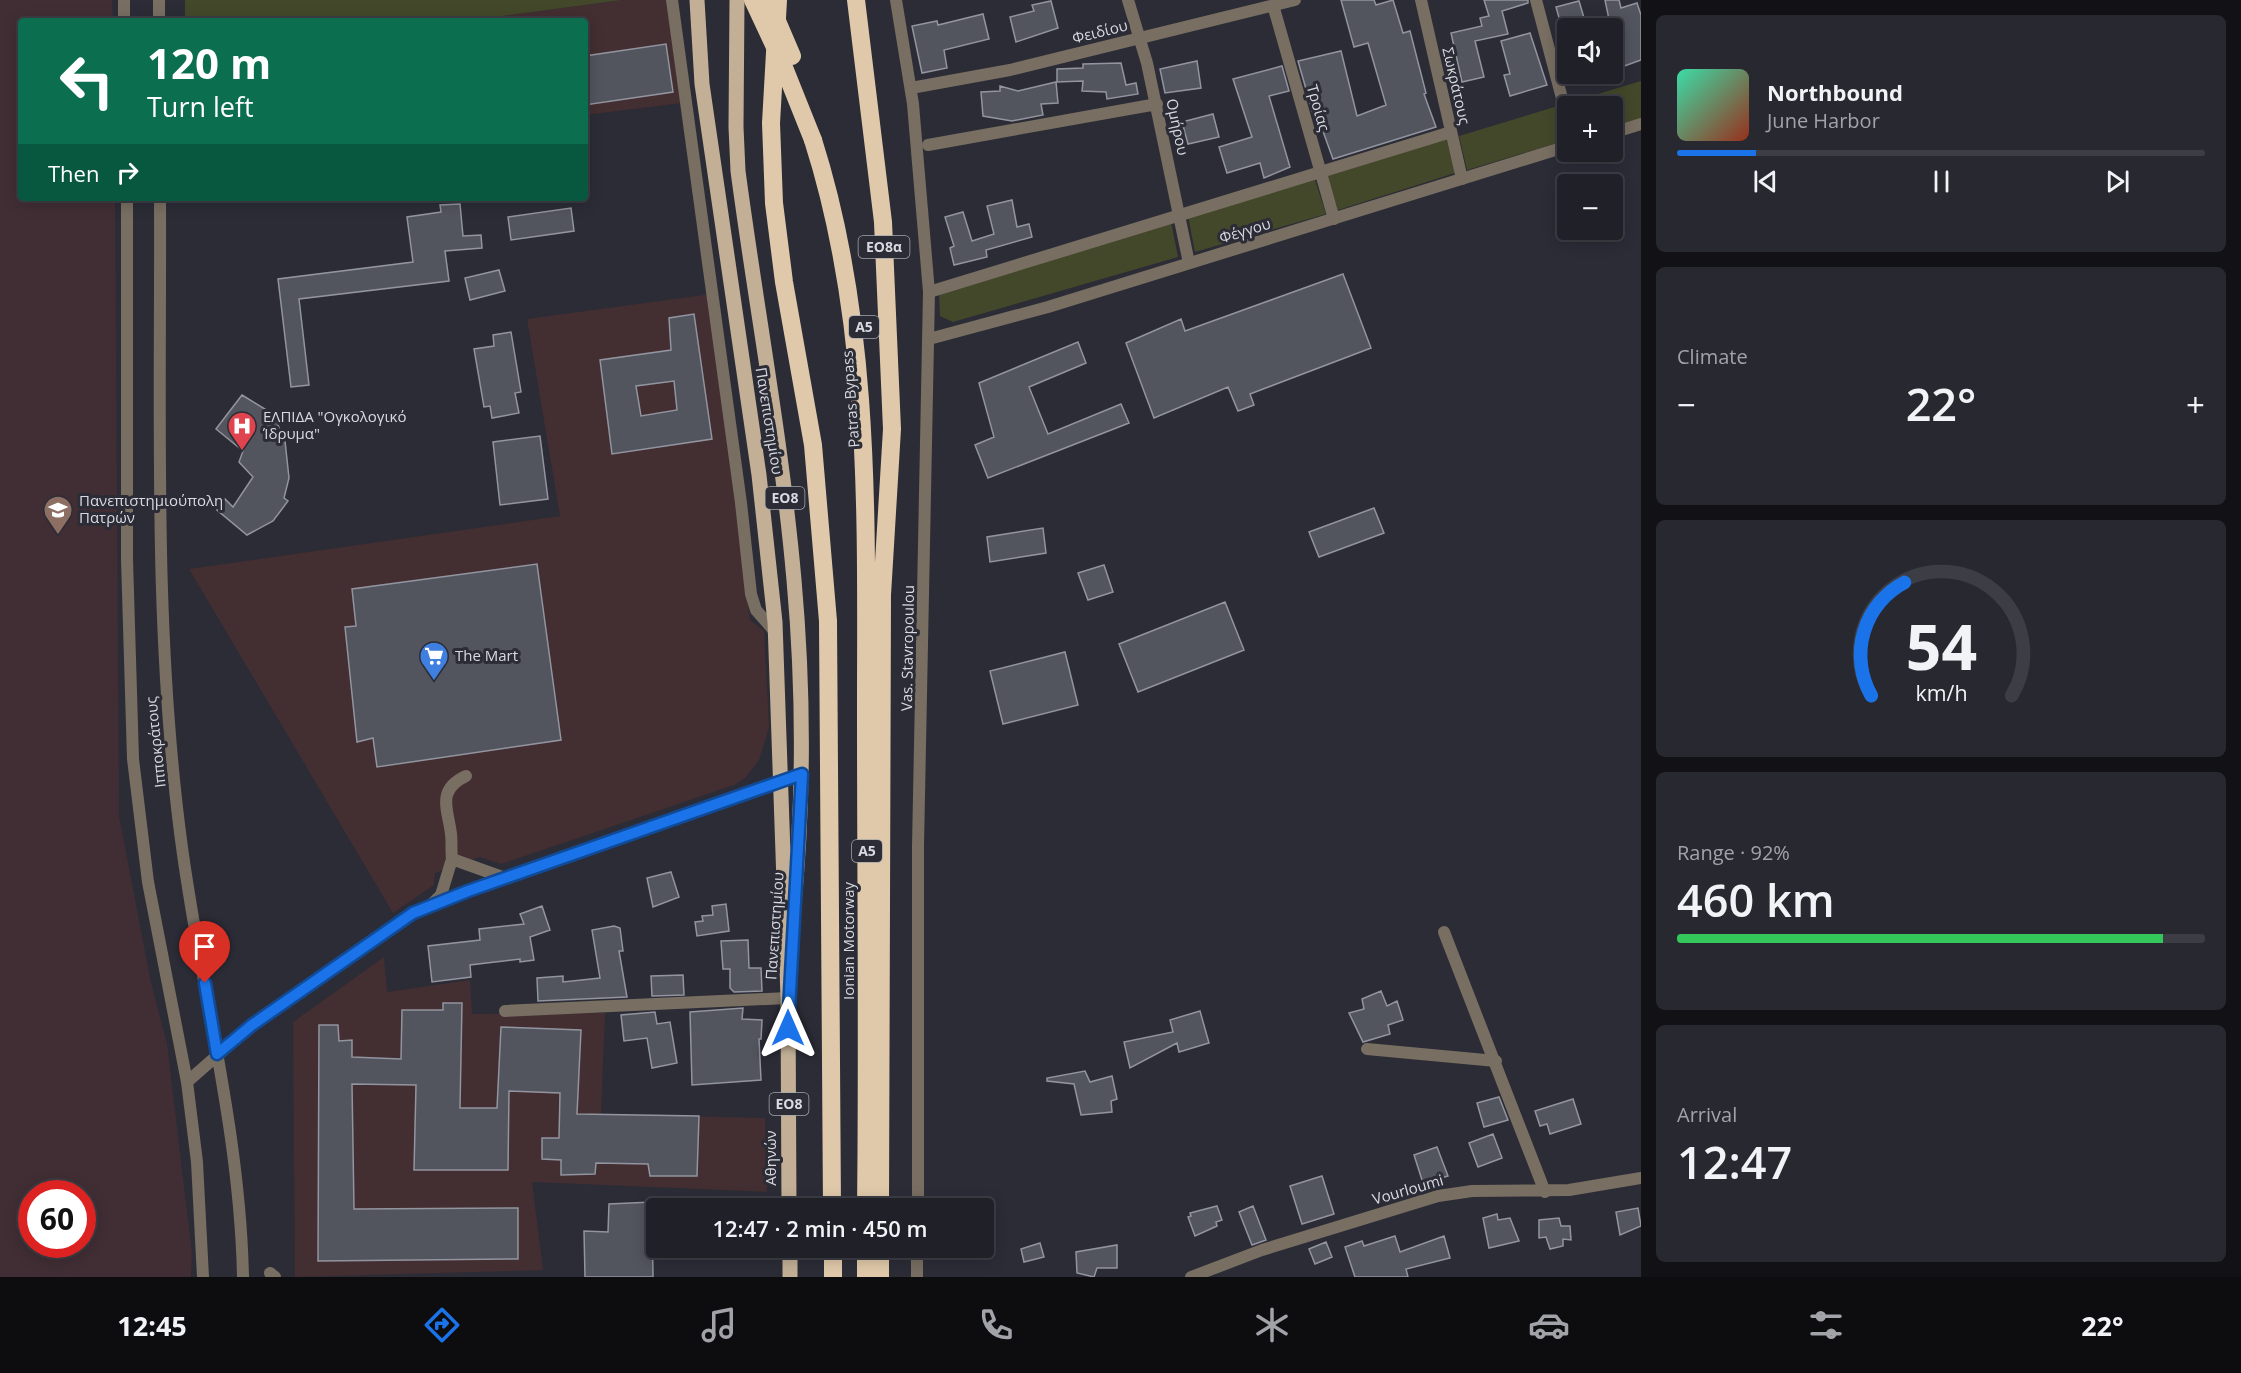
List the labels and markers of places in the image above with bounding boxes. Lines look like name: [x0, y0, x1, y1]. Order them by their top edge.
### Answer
place label: ΕΛΠΙΔΑ "Ογκολογικό Ίδρυμα": [262, 406, 407, 443]
hospital icon: ΕΛΠΙΔΑ "Ογκολογικό Ίδρυμα": [226, 410, 258, 452]
place label: Πανεπιστημιούπολη Πατρών: [79, 490, 223, 527]
school or university icon: Πανεπιστημιούπολη Πατρών: [42, 494, 74, 536]
supermarket icon: The Mart: [418, 640, 450, 682]
place label: The Mart: [455, 645, 518, 665]
pin: [179, 921, 230, 983]

